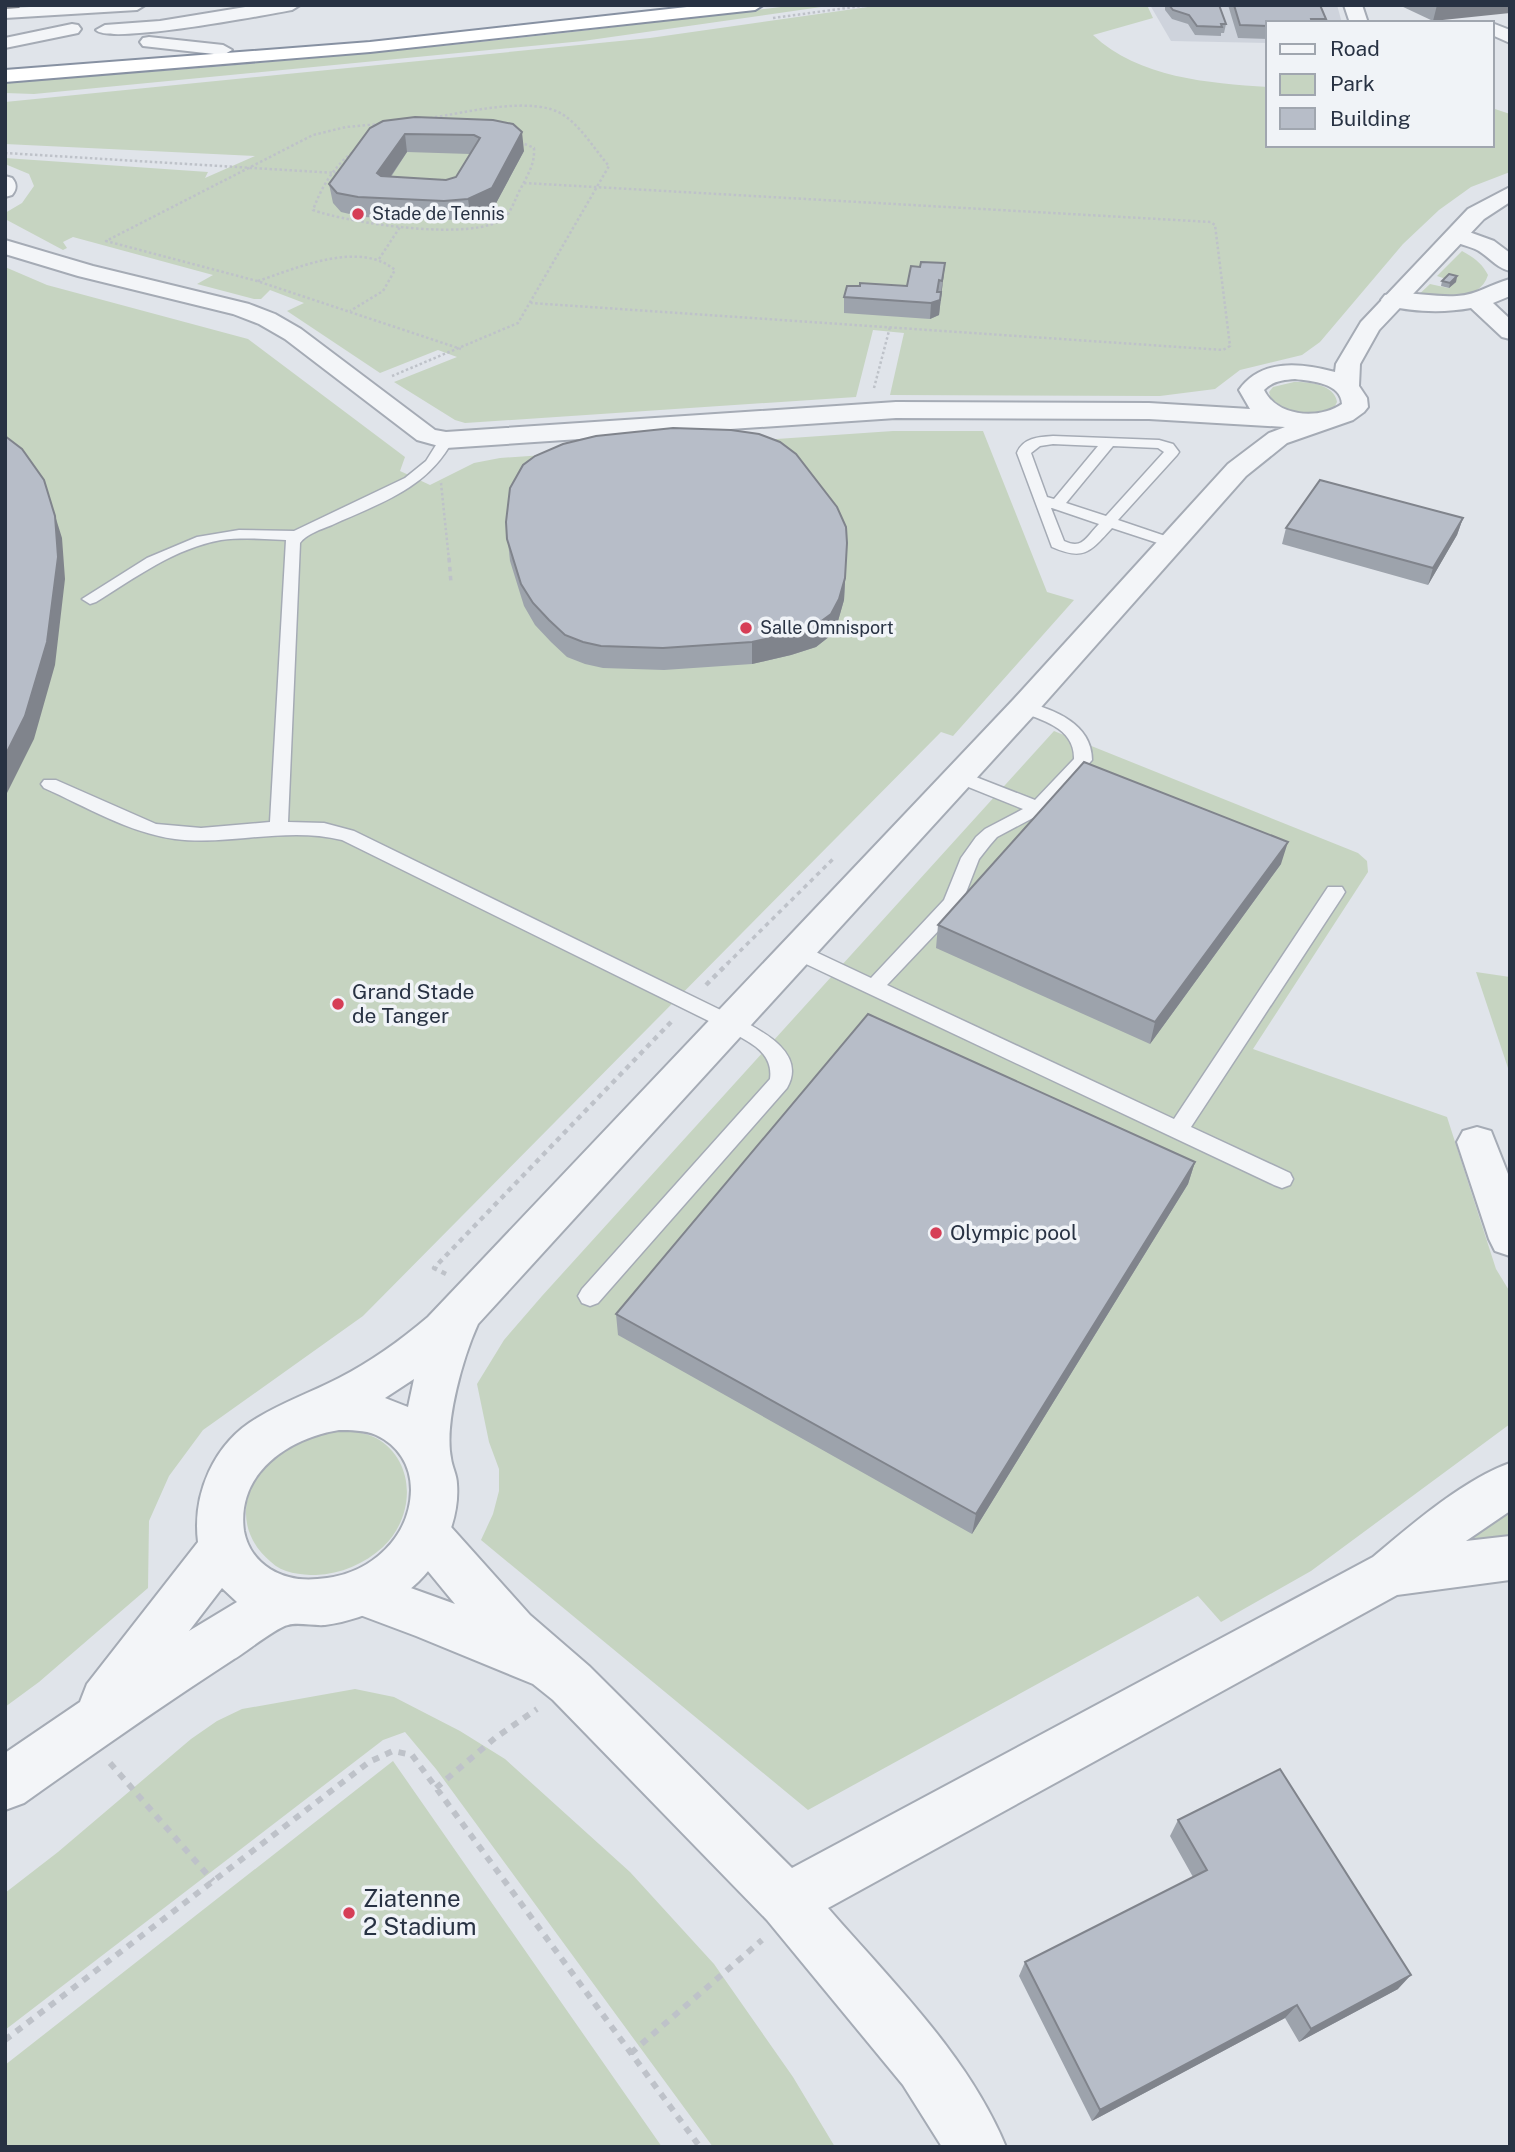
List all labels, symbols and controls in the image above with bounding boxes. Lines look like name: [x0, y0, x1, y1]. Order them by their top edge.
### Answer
legend: [1266, 21, 1494, 147]
text: Road: [1330, 36, 1380, 61]
text: Park: [1330, 71, 1375, 96]
text: Building: [1330, 106, 1411, 131]
place label: Stade de Tennis: [372, 203, 505, 224]
marker: Stade de Tennis: [350, 206, 366, 222]
place label: Salle Omnisport: [760, 617, 894, 638]
marker: Salle Omnisport: [738, 620, 754, 636]
place label: Grand Stade de Tanger: [352, 979, 474, 1028]
marker: Grand Stade de Tanger: [330, 996, 346, 1012]
place label: Olympic pool: [950, 1220, 1077, 1245]
marker: Olympic pool: [928, 1225, 944, 1241]
place label: Ziatenne 2 Stadium: [363, 1884, 477, 1940]
marker: Ziatenne 2 Stadium: [341, 1905, 357, 1921]

